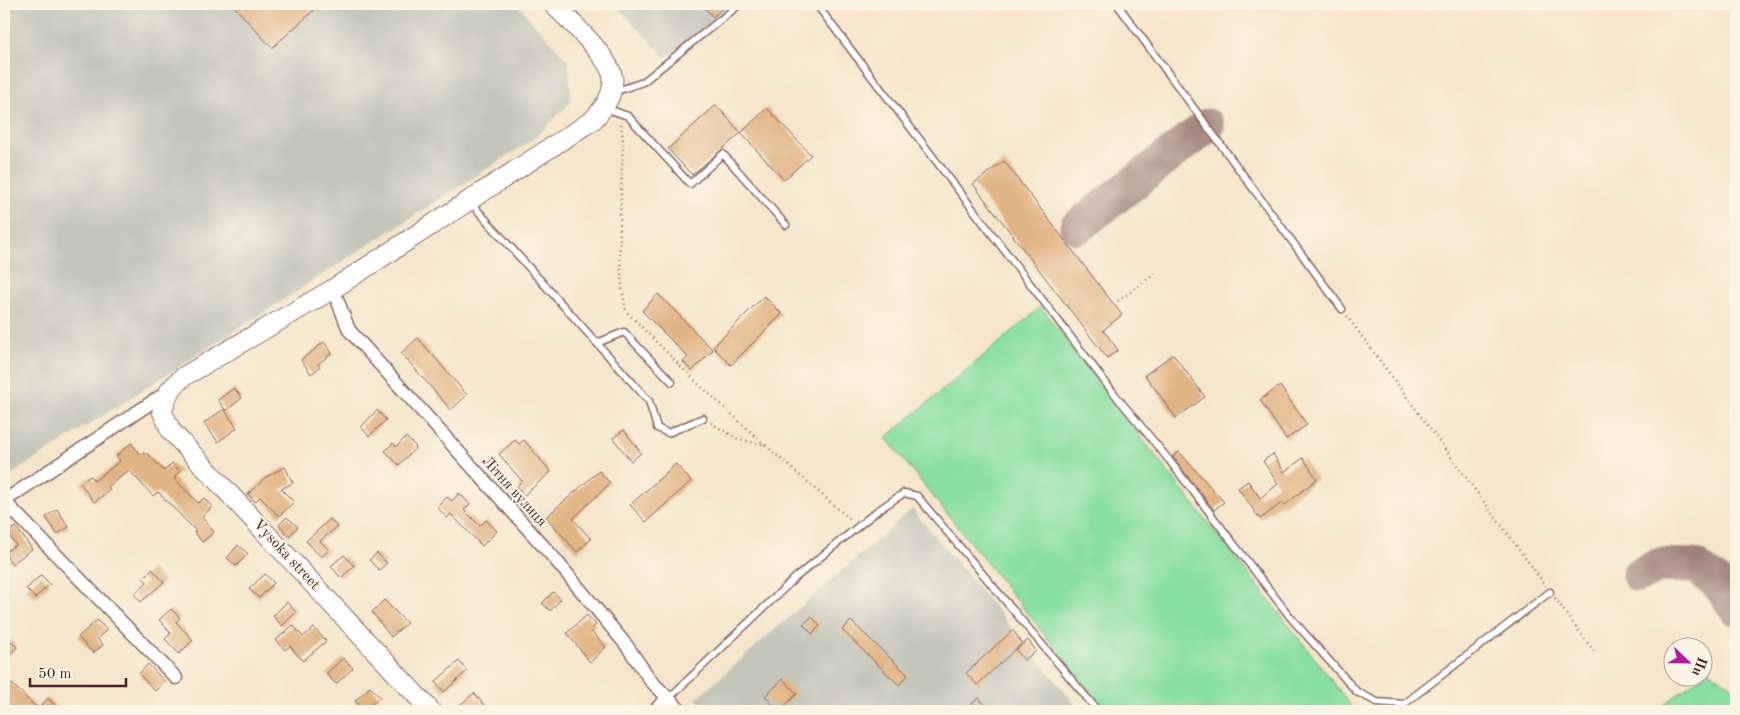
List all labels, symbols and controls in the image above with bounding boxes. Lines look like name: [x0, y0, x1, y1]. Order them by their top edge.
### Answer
street label: Літня вулиця: [479, 454, 549, 530]
street label: Vysoka street: [250, 517, 322, 593]
north arrow: [1662, 638, 1712, 688]
scale bar: [30, 655, 126, 687]
text: Пн: [1689, 655, 1709, 678]
text: 50 m: [38, 667, 72, 682]

